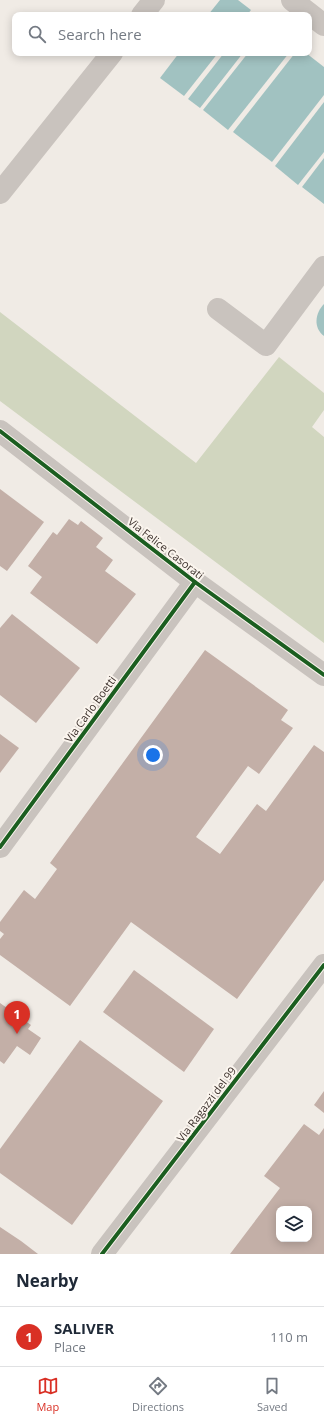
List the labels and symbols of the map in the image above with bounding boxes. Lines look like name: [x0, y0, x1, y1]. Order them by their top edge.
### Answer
street label: Via Felice Casorati: [125, 514, 207, 582]
street label: Via Carlo Boetti: [61, 673, 119, 745]
your location: [143, 745, 163, 765]
pin: 1: [4, 1001, 30, 1034]
street label: Via Ragazzi del 99: [173, 1063, 239, 1145]

